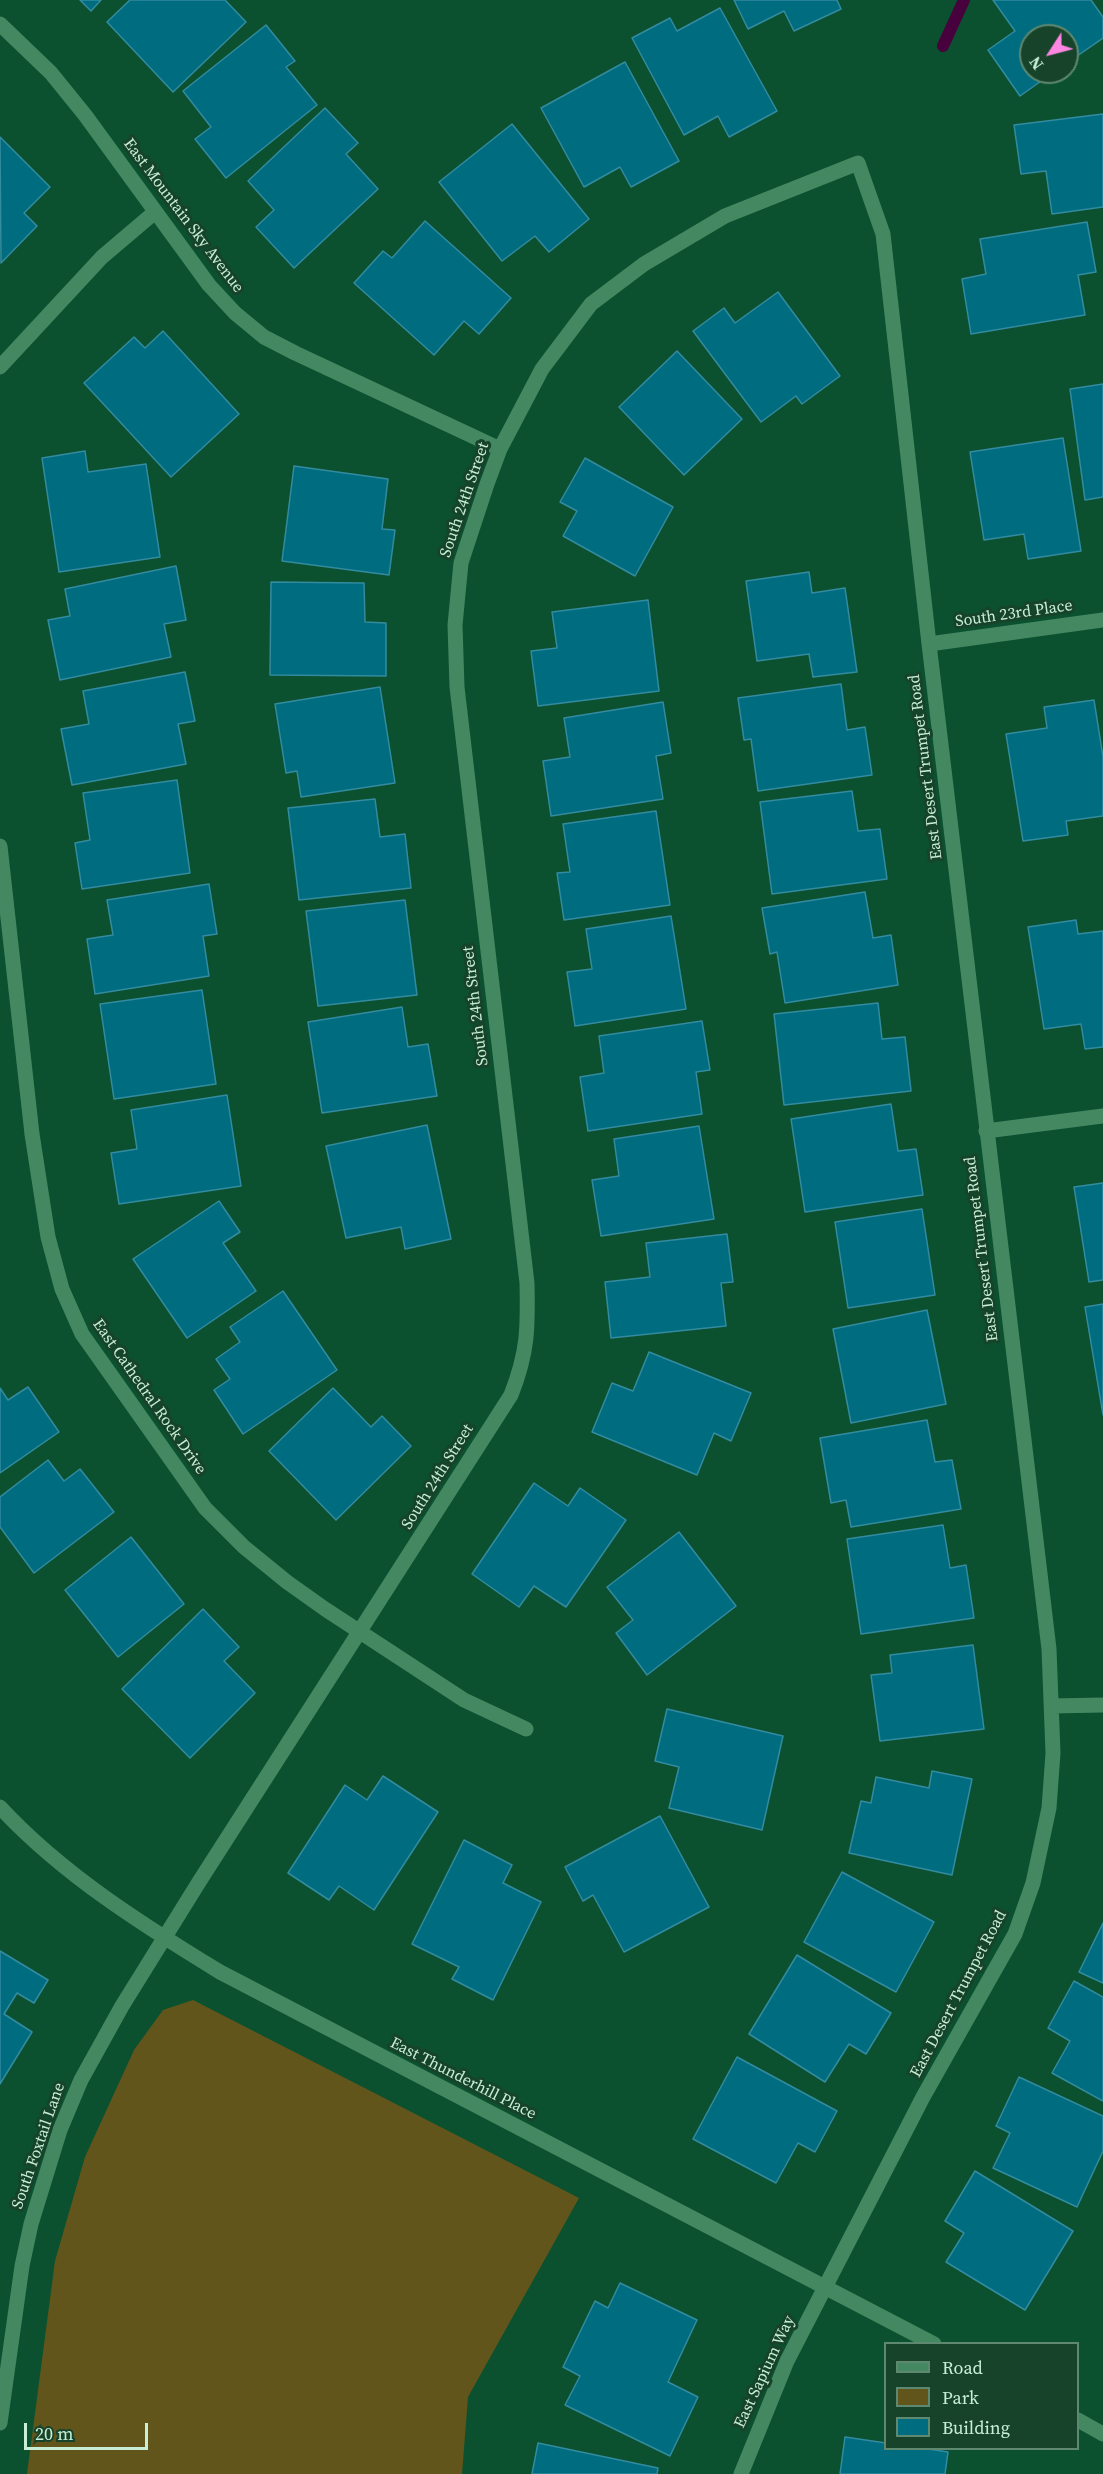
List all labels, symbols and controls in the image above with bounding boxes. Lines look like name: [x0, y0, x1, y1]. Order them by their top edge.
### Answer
north arrow: [1019, 24, 1079, 84]
text: N: [1024, 52, 1048, 75]
street label: East Mountain Sky Avenue: [119, 135, 247, 297]
street label: South 24th Street: [436, 440, 494, 560]
street label: South 23rd Place: [954, 596, 1074, 632]
street label: East Desert Trumpet Road: [905, 673, 947, 861]
street label: South 24th Street: [459, 945, 493, 1067]
street label: East Desert Trumpet Road: [961, 1155, 1003, 1343]
street label: East Cathedral Rock Drive: [88, 1316, 210, 1478]
street label: South 24th Street: [398, 1421, 478, 1533]
street label: East Desert Trumpet Road: [907, 1907, 1011, 2081]
street label: East Thunderhill Place: [387, 2034, 539, 2124]
street label: South Foxtail Lane: [8, 2080, 70, 2212]
street label: East Sapium Way: [731, 2313, 799, 2431]
legend: [884, 2342, 1079, 2450]
text: Road: [942, 2355, 983, 2380]
text: Park: [942, 2385, 979, 2410]
scale bar: [27, 2411, 152, 2449]
text: Building: [942, 2415, 1010, 2440]
text: 20 m: [35, 2421, 73, 2446]

